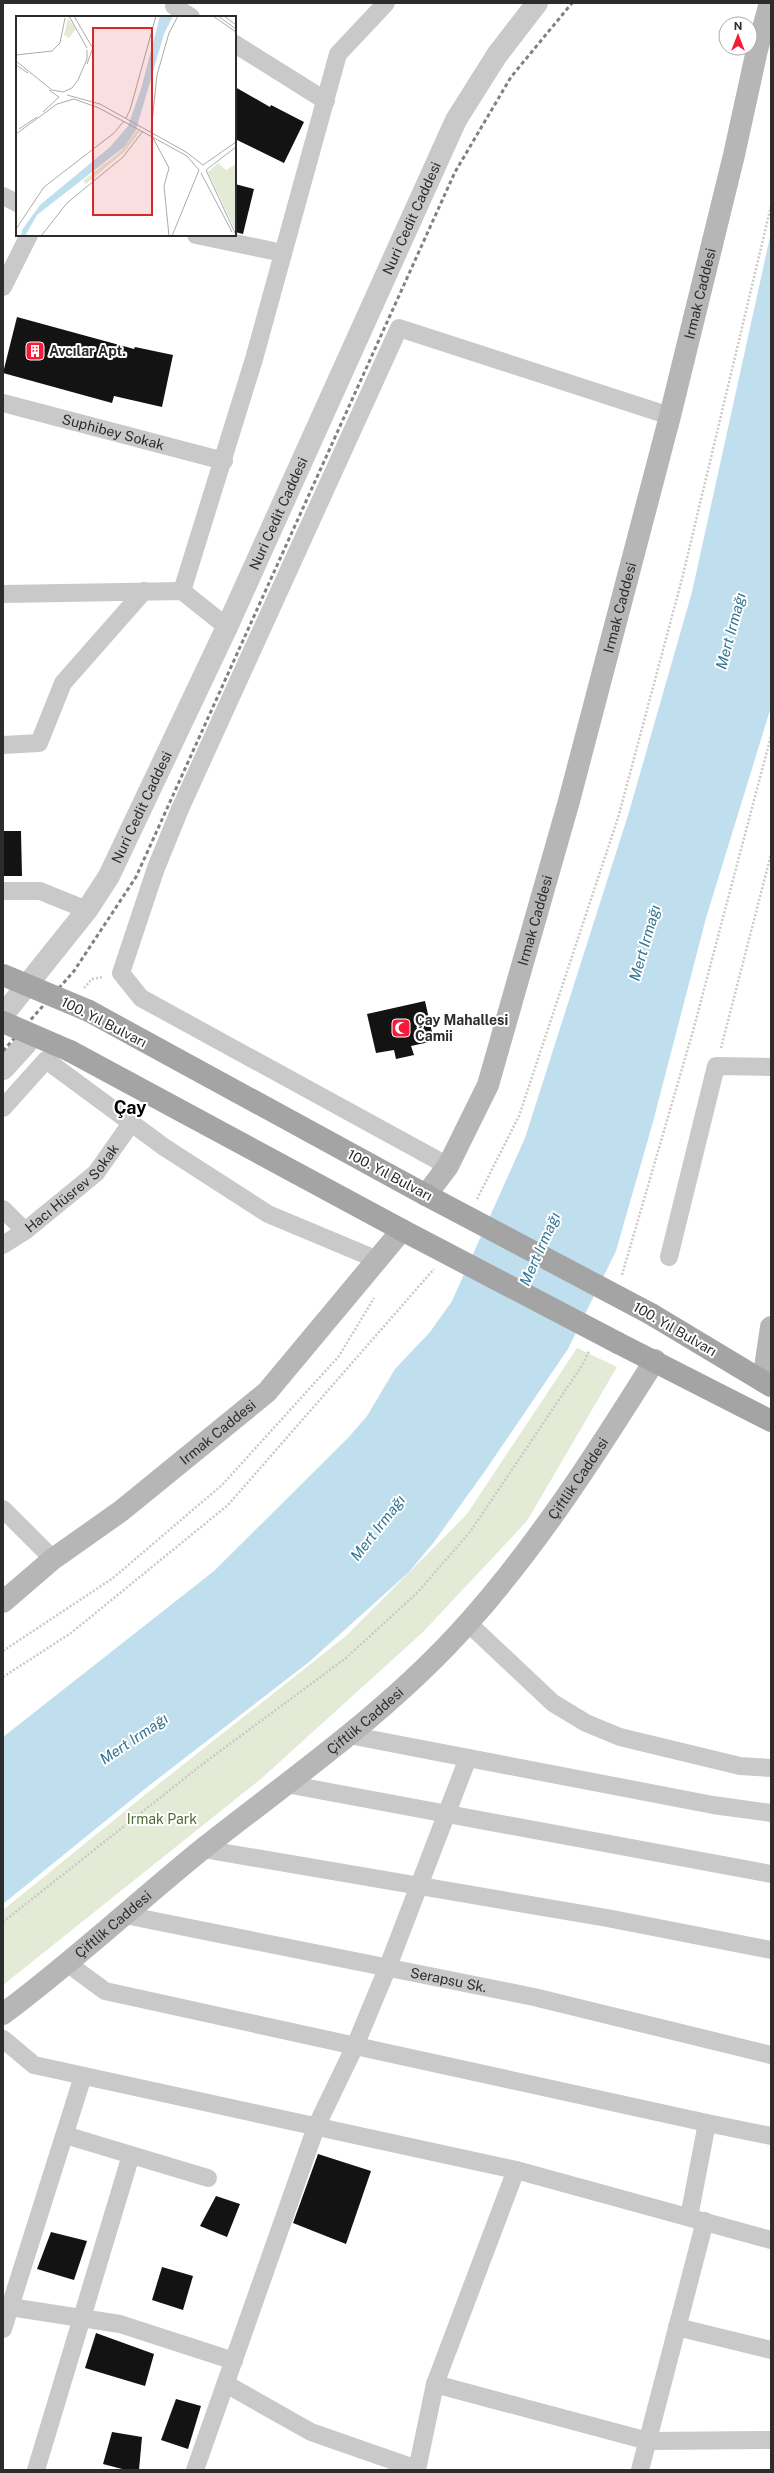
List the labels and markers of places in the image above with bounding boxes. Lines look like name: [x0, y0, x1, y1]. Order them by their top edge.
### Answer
building icon: Avcılar Apt.: [24, 340, 46, 362]
place label: Avcılar Apt.: [49, 343, 126, 359]
place label: Çay Mahallesi Camii: [415, 1012, 508, 1044]
mosque icon: Çay Mahallesi Camii: [390, 1017, 412, 1039]

